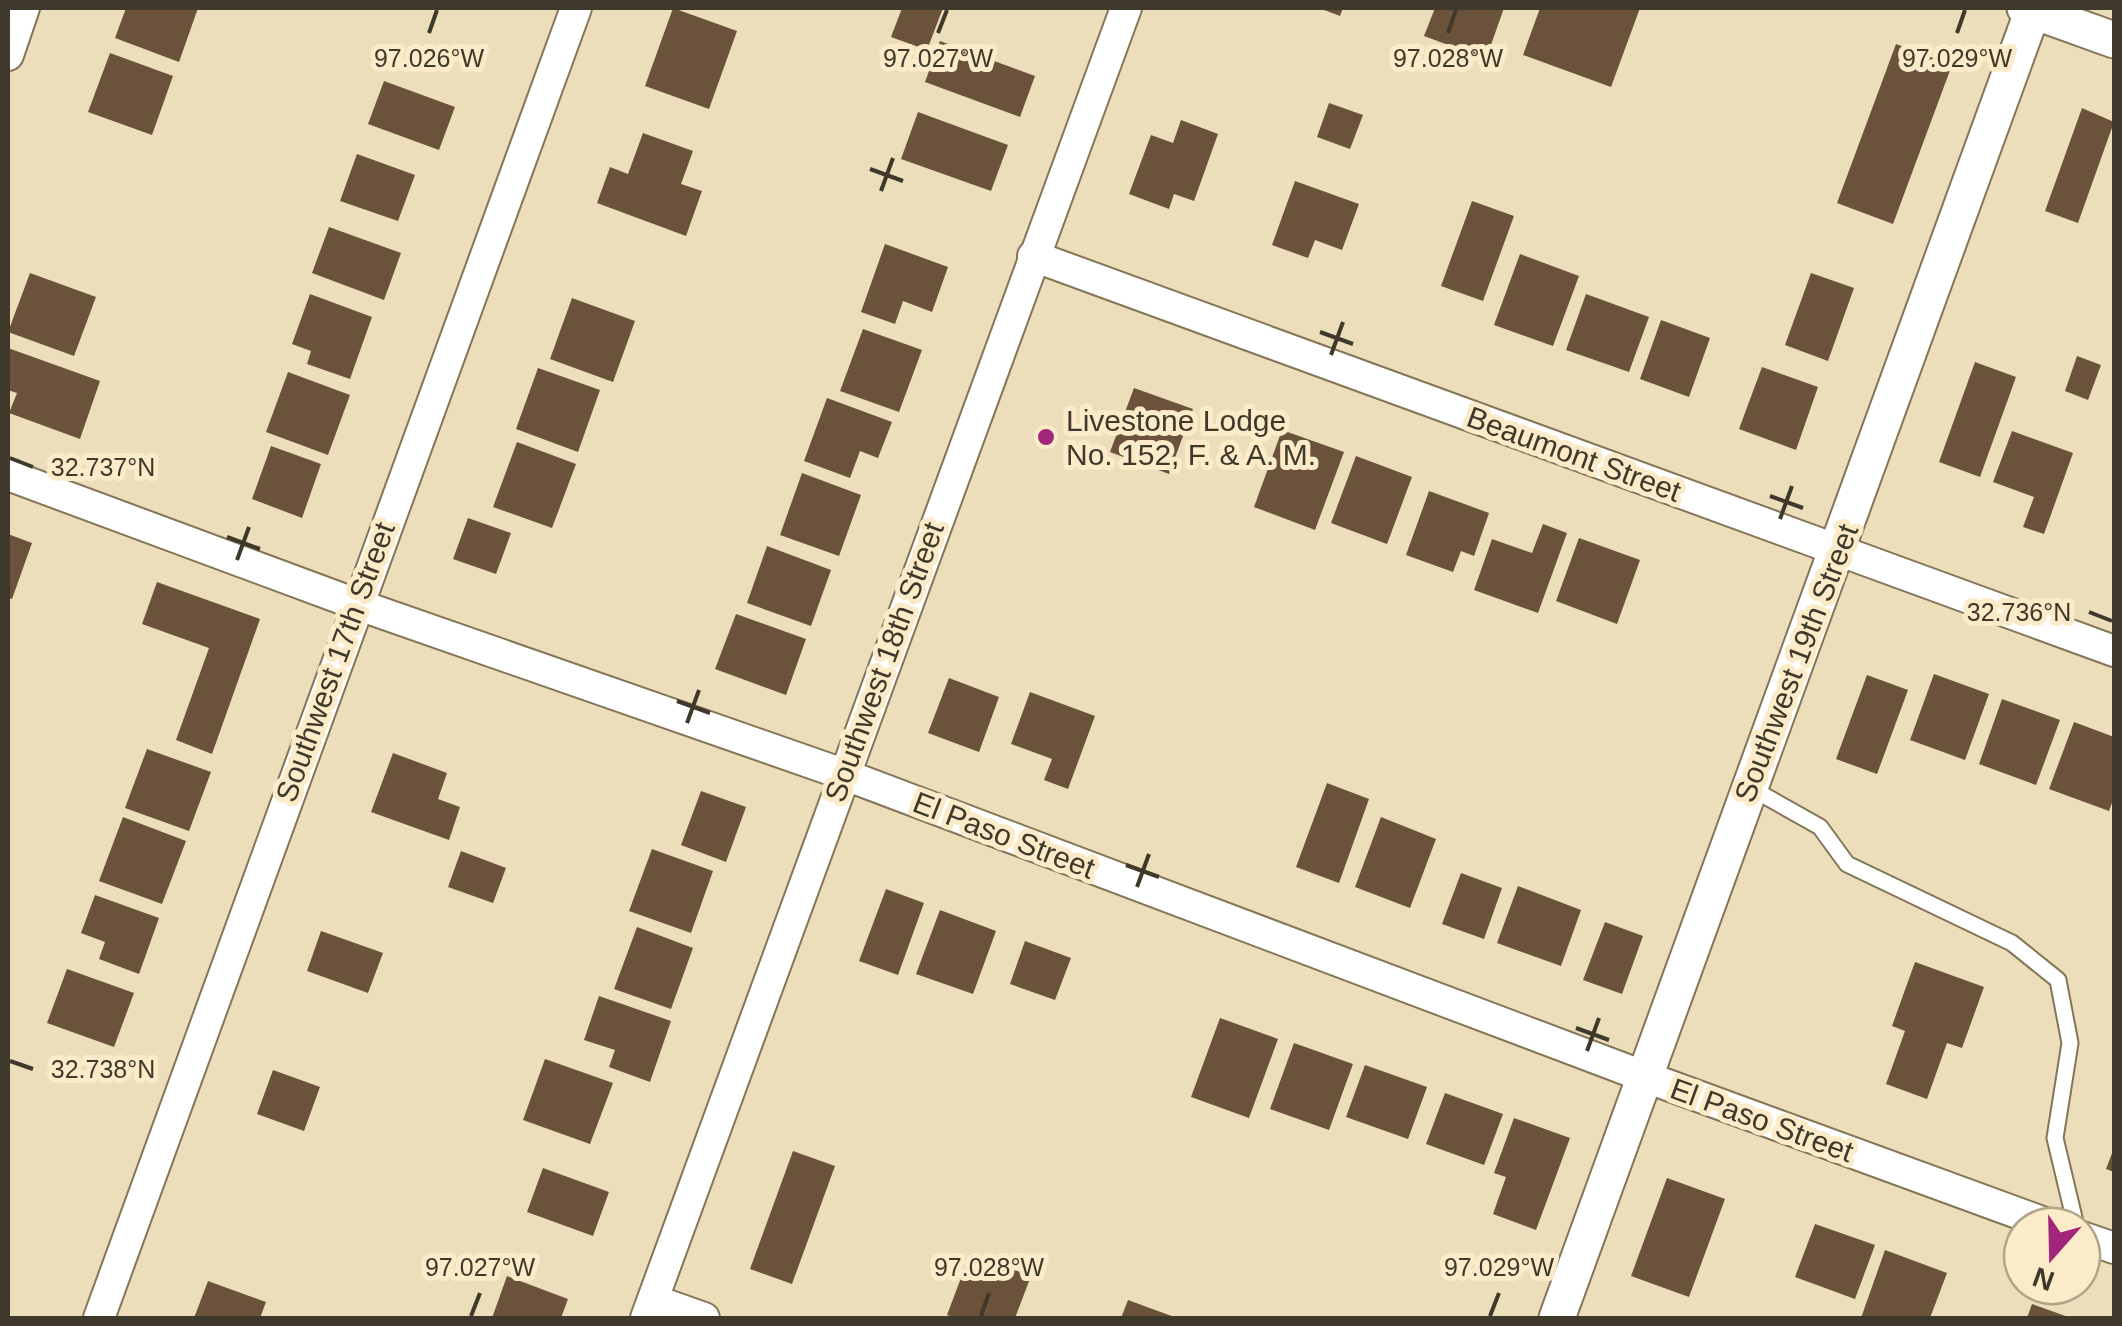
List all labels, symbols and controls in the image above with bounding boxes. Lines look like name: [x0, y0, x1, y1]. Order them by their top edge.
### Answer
text: 97.026°W: [374, 44, 484, 72]
text: 97.027°W: [883, 44, 993, 72]
text: 97.028°W: [1393, 44, 1503, 72]
text: 97.029°W: [1902, 44, 2012, 72]
street label: Beaumont Street: [1463, 400, 1686, 508]
place label: Livestone Lodge No. 152, F. & A. M.: [1066, 404, 1316, 471]
marker: Livestone Lodge No. 152, F. & A. M.: [1035, 426, 1057, 448]
text: 32.737°N: [51, 453, 155, 481]
street label: Southwest 17th Street: [269, 517, 401, 806]
street label: Southwest 18th Street: [818, 517, 950, 806]
street label: Southwest 19th Street: [1728, 519, 1865, 807]
text: 32.736°N: [1967, 598, 2071, 626]
street label: El Paso Street: [909, 785, 1100, 885]
text: 32.738°N: [51, 1055, 155, 1083]
street label: El Paso Street: [1666, 1072, 1858, 1169]
north arrow: [2002, 1206, 2102, 1306]
text: 97.027°W: [425, 1253, 535, 1281]
text: 97.028°W: [934, 1253, 1044, 1281]
text: 97.029°W: [1444, 1253, 1554, 1281]
text: N: [2029, 1261, 2058, 1297]

